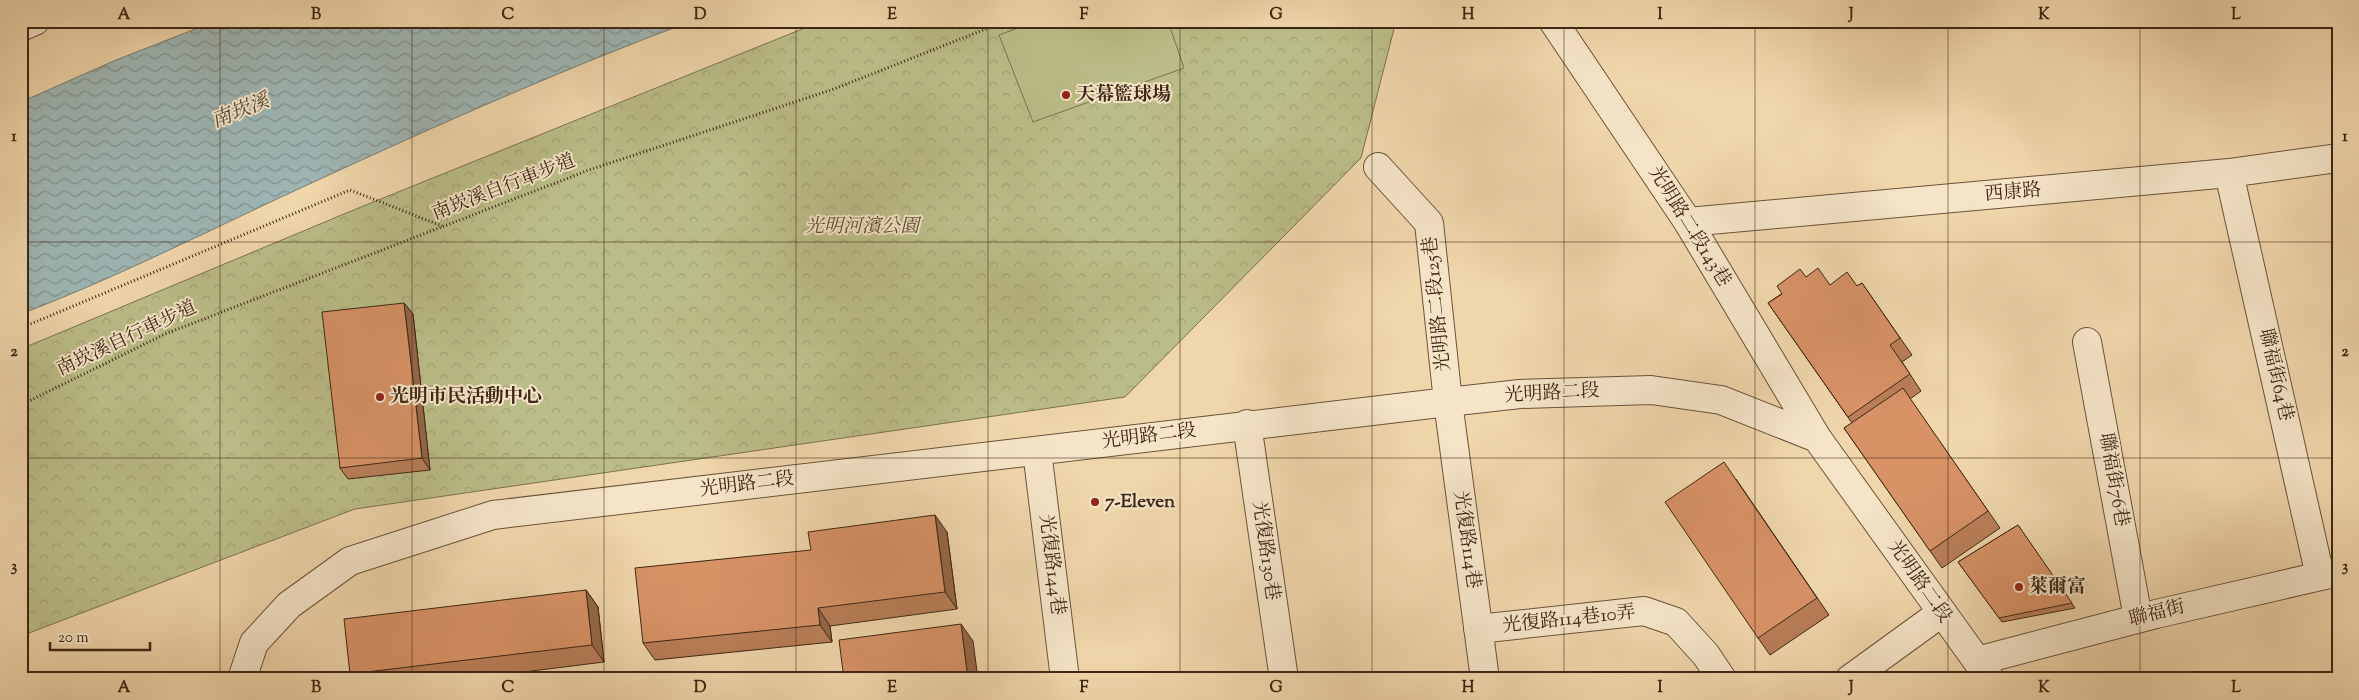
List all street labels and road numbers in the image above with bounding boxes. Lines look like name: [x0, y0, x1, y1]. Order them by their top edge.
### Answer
street label: 南崁溪自行車步道: [428, 148, 580, 228]
street label: 光明路二段143巷: [1641, 161, 1737, 293]
street label: 西康路: [1983, 177, 2043, 209]
street label: 光明路二段125巷: [1417, 235, 1459, 373]
street label: 南崁溪自行車步道: [52, 295, 202, 383]
street label: 聯福街64巷: [2251, 326, 2299, 424]
street label: 光明路二段: [1504, 378, 1600, 410]
street label: 光明路二段: [1100, 418, 1198, 456]
street label: 聯福街76巷: [2091, 431, 2135, 529]
street label: 光明路二段: [698, 466, 796, 504]
street label: 光復路114巷: [1446, 489, 1486, 591]
street label: 光復路130巷: [1245, 500, 1285, 602]
street label: 光復路144巷: [1031, 513, 1071, 617]
street label: 光明路二段: [1881, 535, 1957, 629]
street label: 聯福街: [2126, 594, 2188, 634]
street label: 光復路114巷10弄: [1501, 600, 1637, 640]

